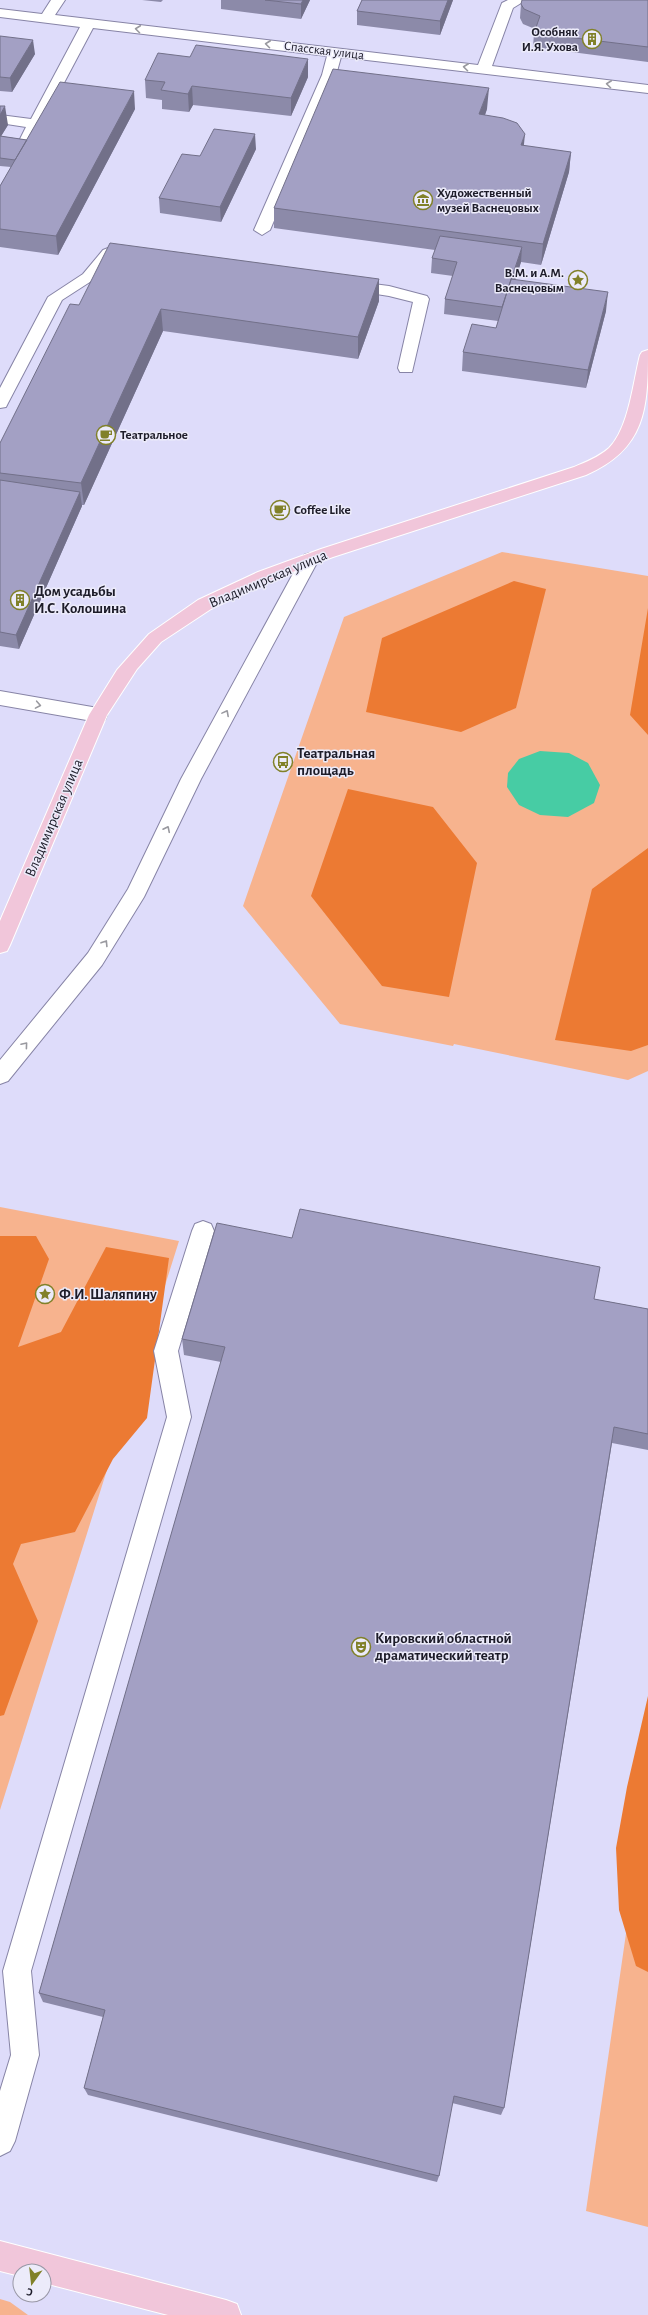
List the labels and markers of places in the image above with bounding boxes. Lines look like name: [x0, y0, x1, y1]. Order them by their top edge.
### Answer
place label: Особняк И.Я. Ухова: [522, 26, 579, 54]
building icon: Особняк И.Я. Ухова: [581, 28, 603, 50]
place label: Художественный музей Васнецовых: [437, 187, 539, 215]
museum icon: Художественный музей Васнецовых: [412, 189, 434, 211]
place label: В.М. и А.М. Васнецовым: [495, 267, 564, 295]
place icon: В.М. и А.М. Васнецовым: [567, 269, 589, 291]
cafe icon: Театральное: [95, 424, 117, 446]
place label: Театральное: [120, 429, 188, 442]
cafe icon: Coffee Like: [269, 499, 291, 521]
place label: Coffee Like: [294, 504, 351, 517]
place label: Дом усадьбы И.С. Колошина: [34, 584, 126, 616]
building icon: Дом усадьбы И.С. Колошина: [9, 589, 31, 611]
place label: Театральная площадь: [297, 746, 375, 778]
bus stop icon: Театральная площадь: [272, 751, 294, 773]
place icon: Ф.И. Шаляпину: [34, 1283, 56, 1305]
place label: Ф.И. Шаляпину: [59, 1287, 157, 1302]
place label: Кировский областной драматический театр: [375, 1631, 512, 1663]
theatre icon: Кировский областной драматический театр: [350, 1636, 372, 1658]

